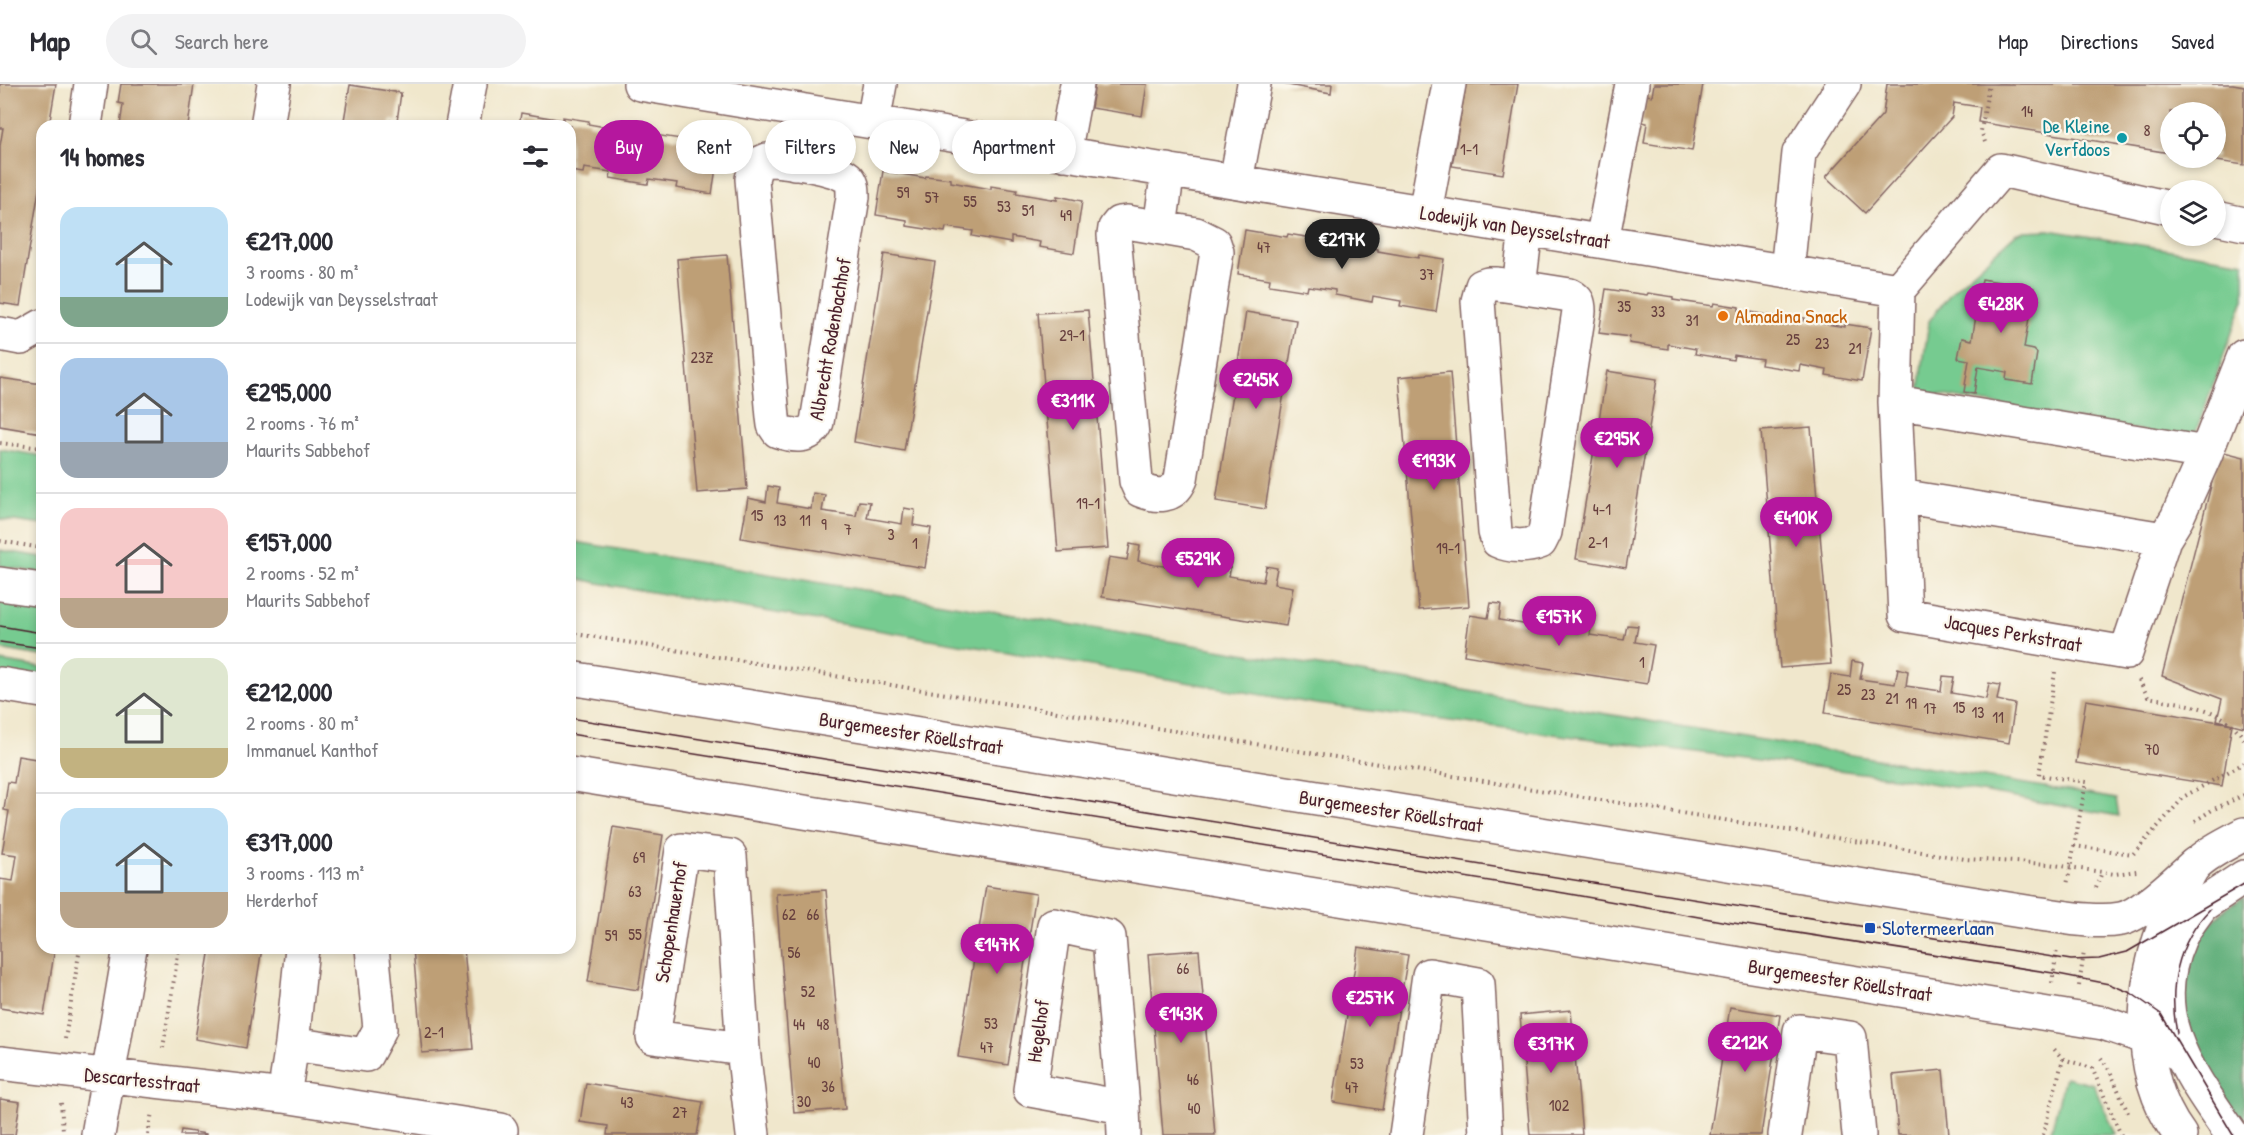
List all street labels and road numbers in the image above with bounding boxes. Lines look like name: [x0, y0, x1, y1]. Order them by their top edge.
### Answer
street label: Lodewijk van Deysselstraat: [1418, 198, 1613, 255]
street label: Albrecht Rodenbachhof: [802, 256, 857, 422]
street label: Jacques Perkstraat: [1942, 607, 2085, 658]
street label: Burgemeester Röellstraat: [817, 705, 1006, 761]
street label: Burgemeester Röellstraat: [1297, 783, 1486, 839]
street label: Schopenhauerhof: [648, 859, 693, 985]
street label: Burgemeester Röellstraat: [1746, 952, 1935, 1008]
street label: Hegelhof: [1020, 998, 1055, 1064]
street label: Descartesstraat: [83, 1060, 202, 1099]

